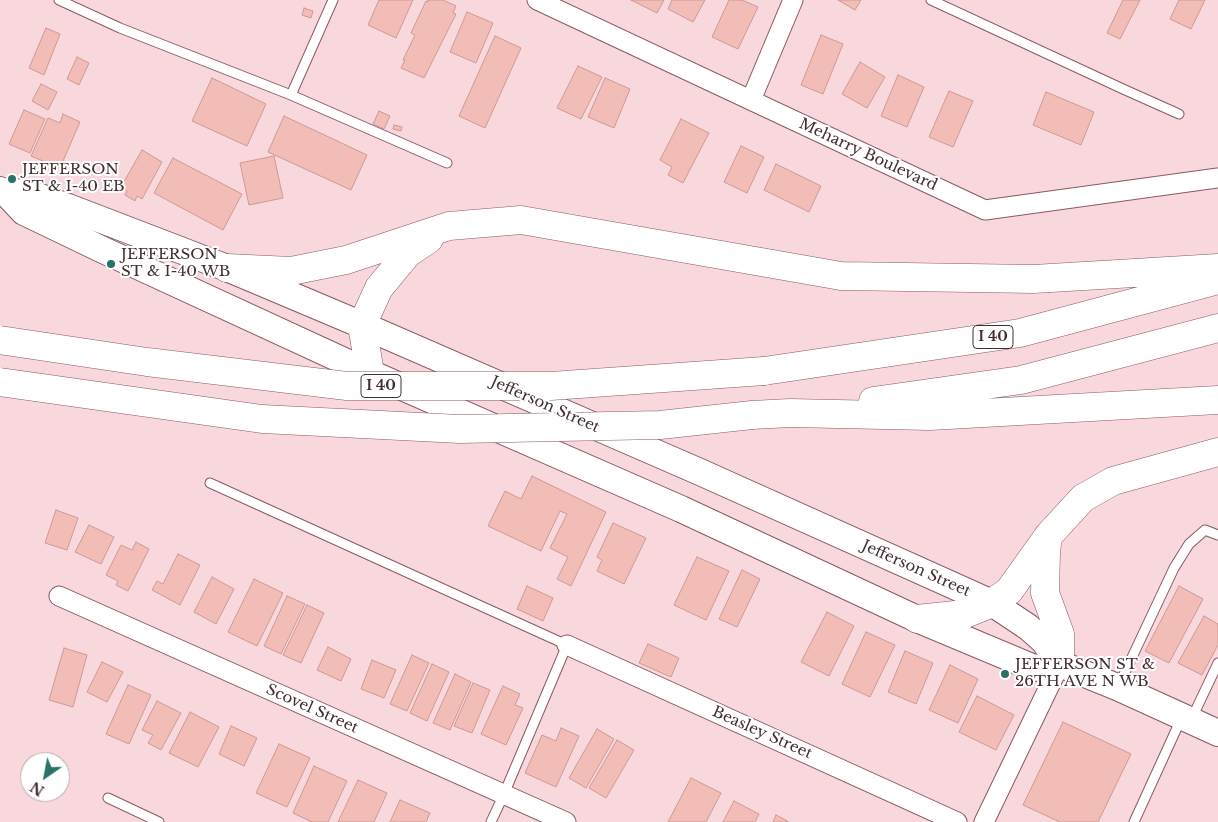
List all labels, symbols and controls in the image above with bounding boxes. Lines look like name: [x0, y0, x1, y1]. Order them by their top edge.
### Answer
street label: Meharry Boulevard: [796, 115, 940, 195]
place label: JEFFERSON ST & I-40 EB: [22, 161, 125, 196]
marker: JEFFERSON ST & I-40 EB: [6, 173, 18, 185]
place label: JEFFERSON ST & I-40 WB: [121, 246, 230, 281]
marker: JEFFERSON ST & I-40 WB: [105, 258, 117, 270]
road number: I 40: [973, 326, 1013, 348]
street label: Jefferson Street: [488, 373, 602, 437]
road number: I 40: [361, 374, 401, 398]
street label: Jefferson Street: [859, 537, 973, 601]
place label: JEFFERSON ST & 26TH AVE N WB: [1015, 656, 1155, 691]
marker: JEFFERSON ST & 26TH AVE N WB: [999, 668, 1011, 680]
street label: Scovel Street: [263, 681, 361, 737]
street label: Beasley Street: [709, 703, 815, 763]
north arrow: [20, 752, 70, 802]
text: N: [27, 778, 48, 800]

